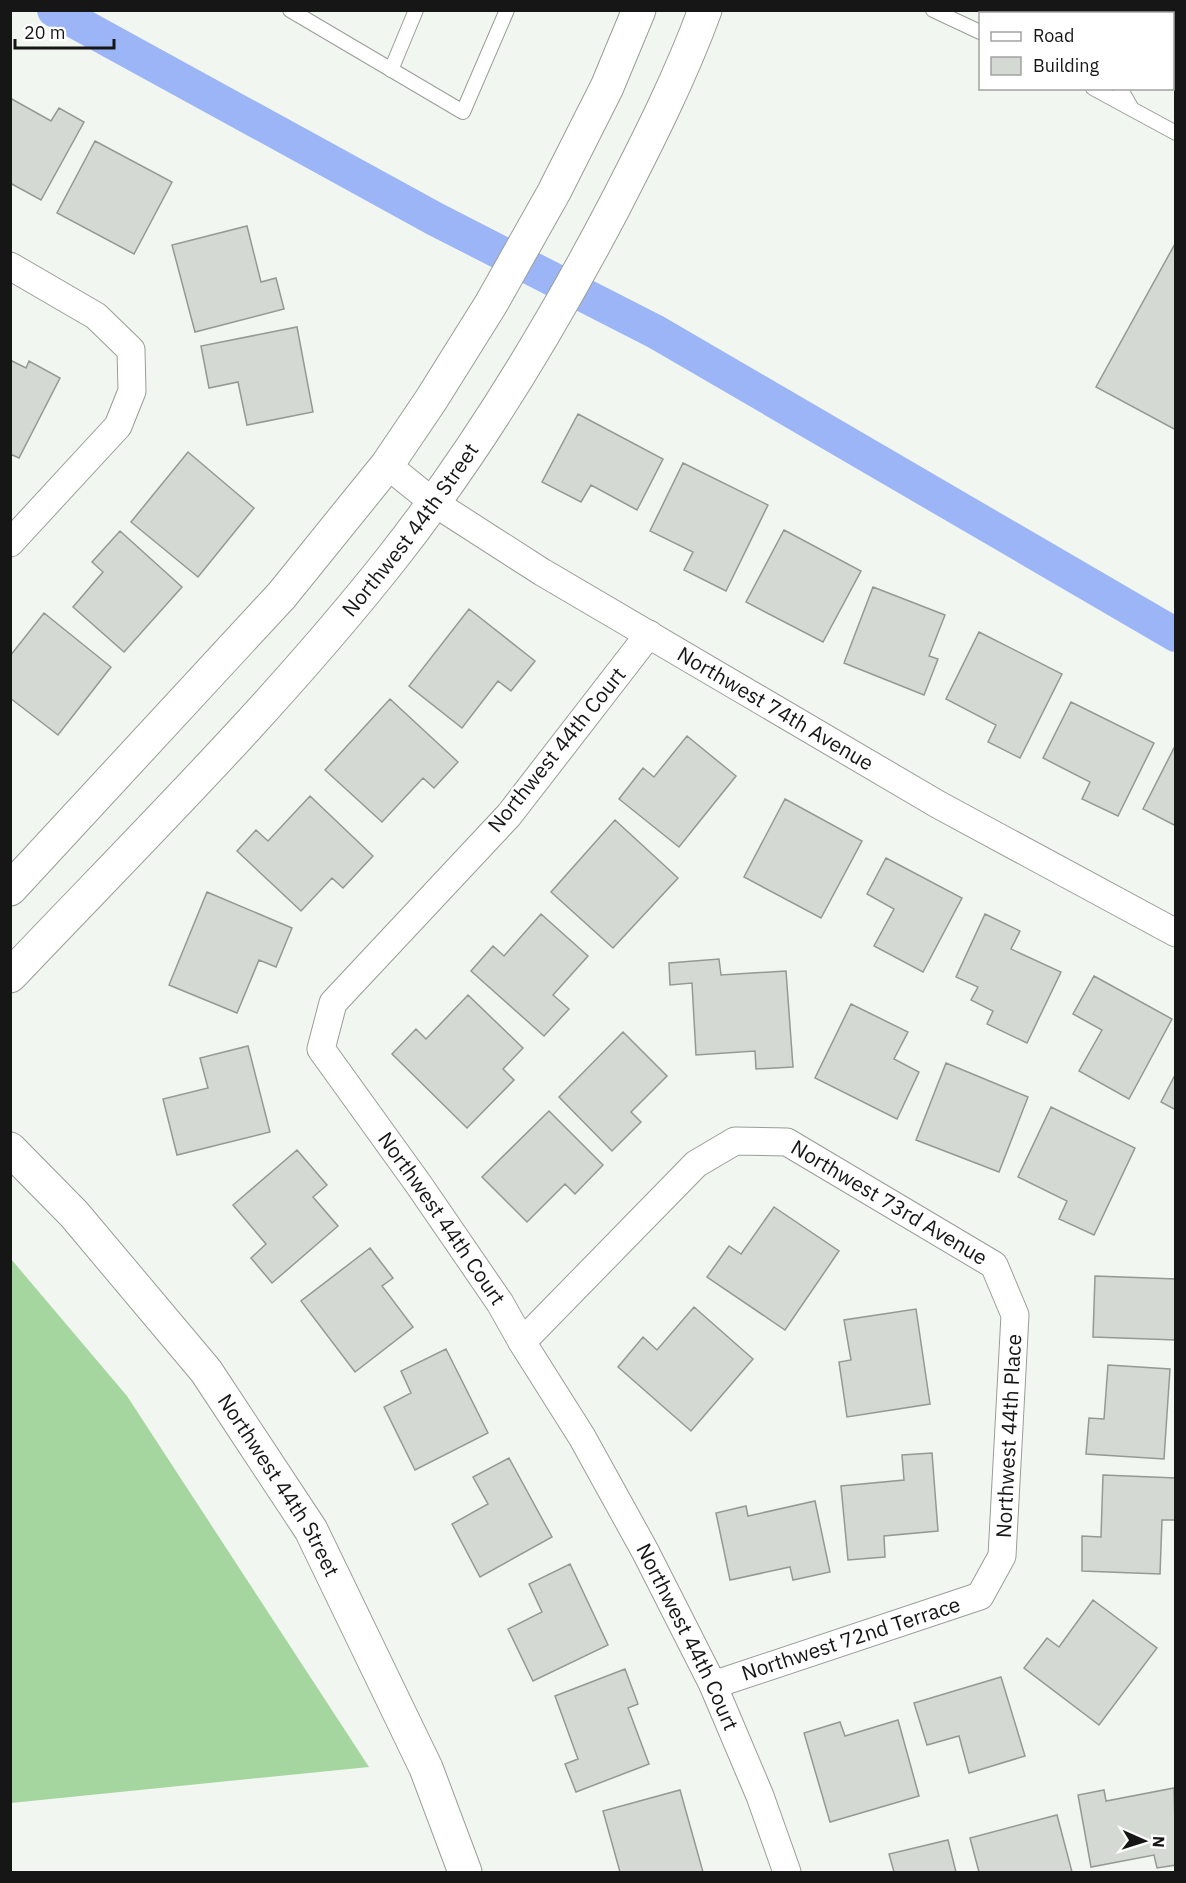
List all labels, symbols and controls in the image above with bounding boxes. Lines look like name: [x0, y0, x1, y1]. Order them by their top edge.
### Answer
scale bar: [15, 12, 114, 50]
legend: [979, 12, 1174, 90]
text: 20 m: [24, 21, 66, 44]
text: Road: [1033, 24, 1074, 47]
text: Building: [1033, 54, 1100, 77]
street label: Northwest 44th Street: [335, 437, 484, 622]
street label: Northwest 74th Avenue: [672, 639, 879, 777]
street label: Northwest 44th Court: [481, 661, 632, 838]
street label: Northwest 44th Court: [372, 1126, 512, 1310]
street label: Northwest 73rd Avenue: [786, 1133, 993, 1271]
street label: Northwest 44th Place: [989, 1333, 1027, 1539]
street label: Northwest 44th Street: [212, 1388, 346, 1581]
street label: Northwest 44th Court: [630, 1538, 746, 1734]
street label: Northwest 72nd Terrace: [738, 1589, 964, 1687]
north arrow: [1114, 1811, 1174, 1871]
text: N: [1149, 1835, 1169, 1848]

